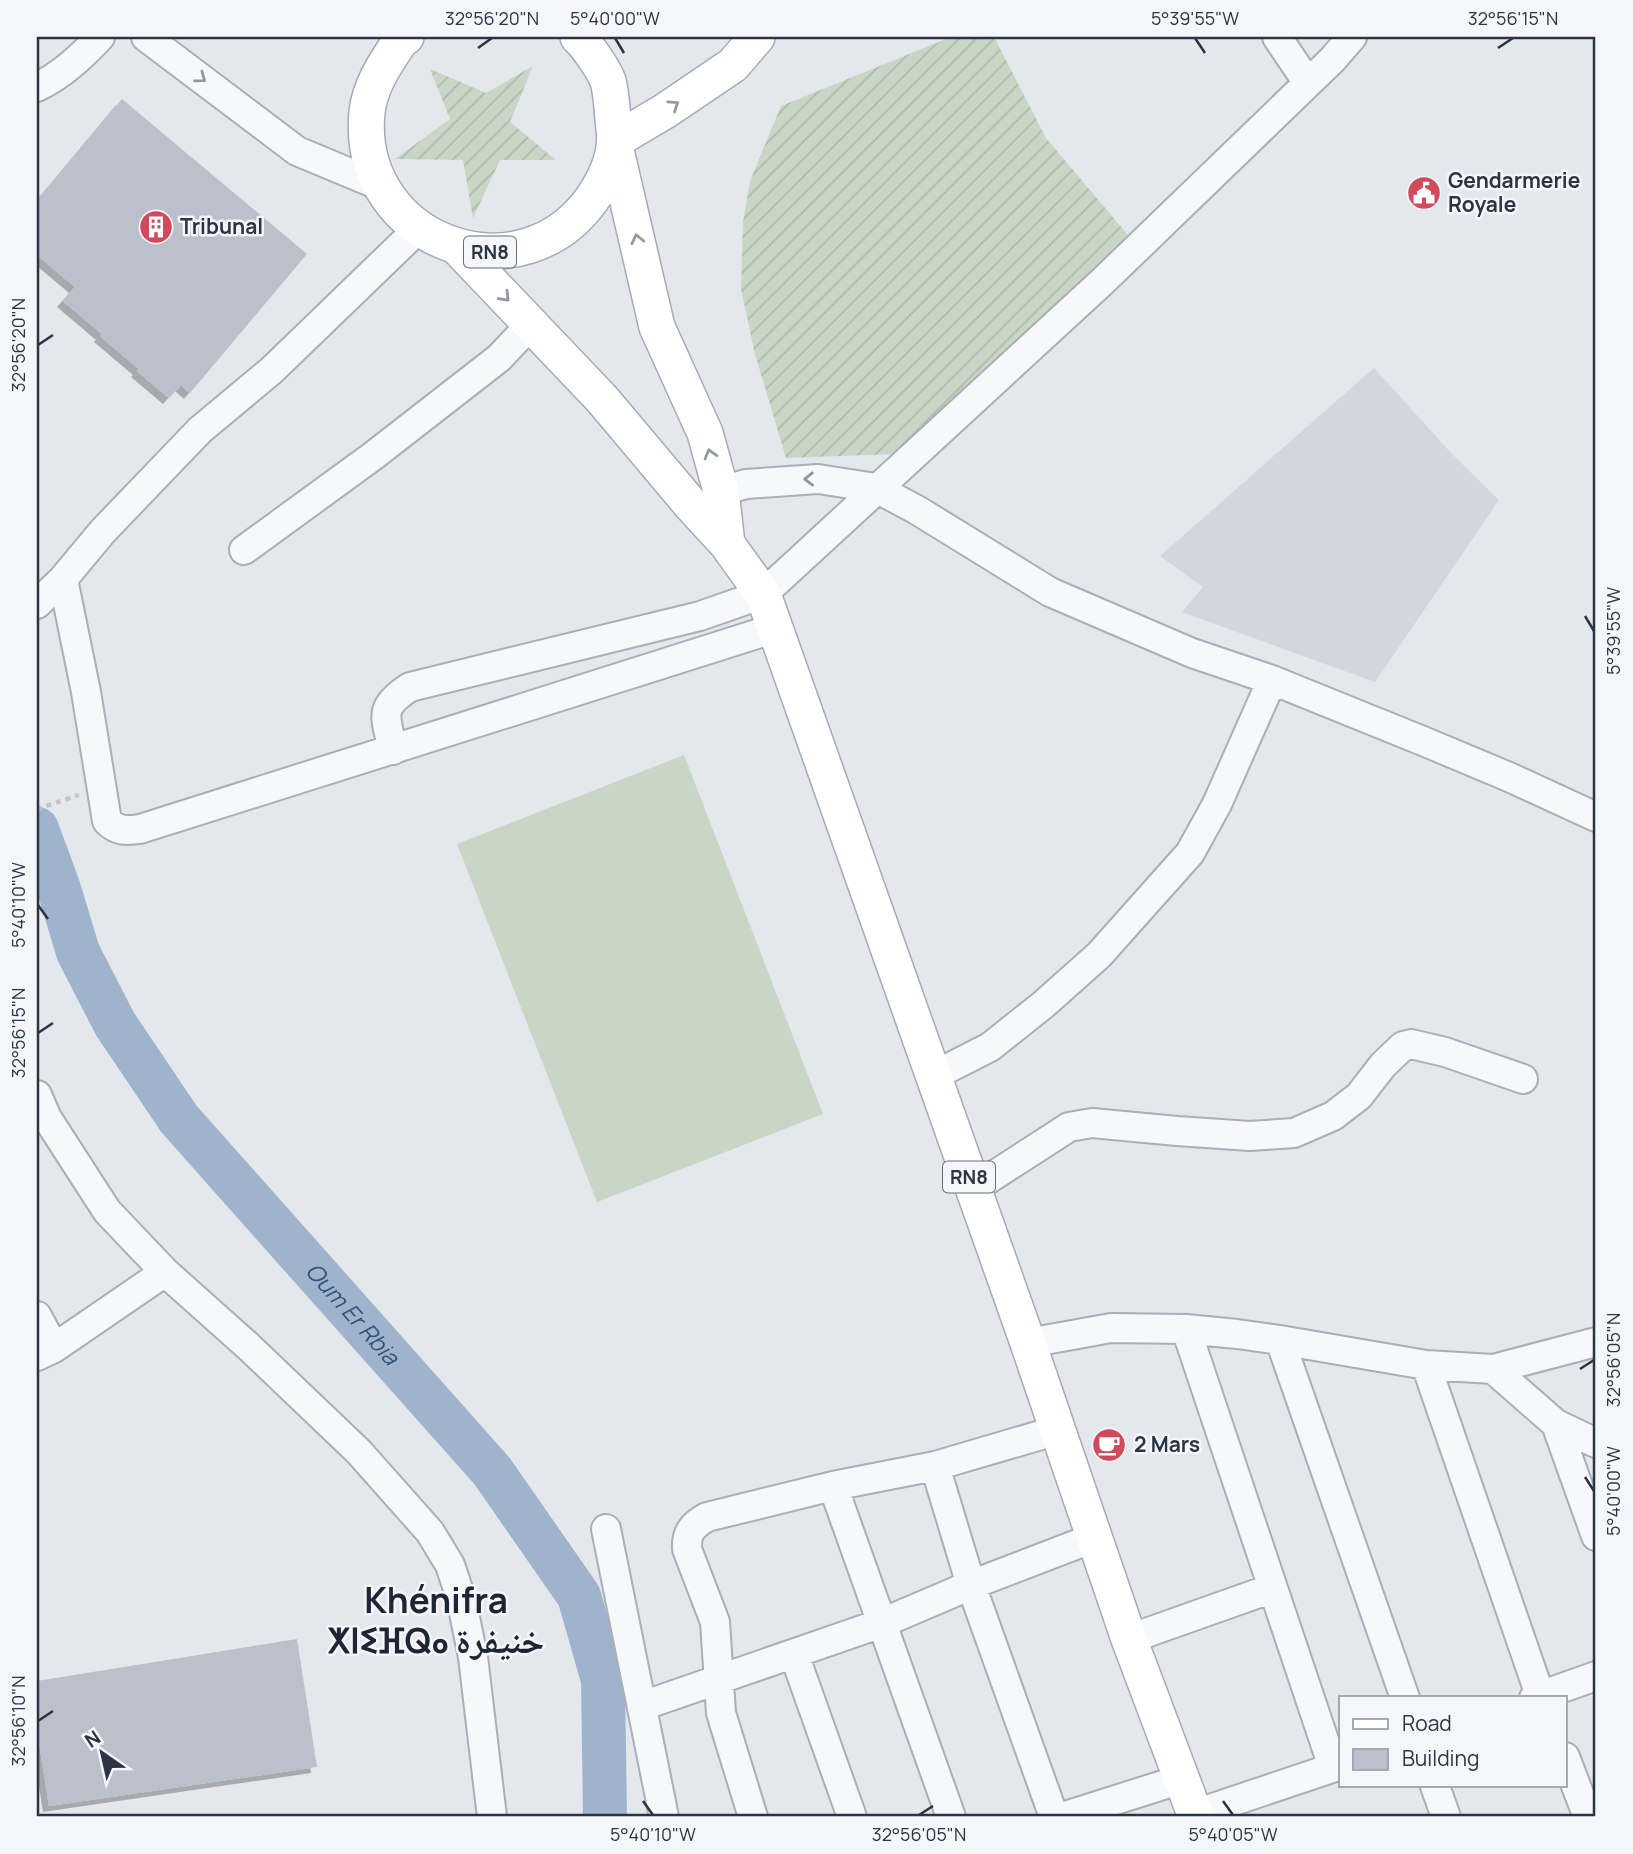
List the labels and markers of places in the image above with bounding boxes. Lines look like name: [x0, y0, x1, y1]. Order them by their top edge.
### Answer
place label: Gendarmerie Royale: [1448, 166, 1580, 218]
public building icon: Gendarmerie Royale: [1405, 174, 1443, 212]
building icon: Tribunal: [137, 208, 175, 246]
place label: Tribunal: [180, 212, 263, 240]
cafe icon: 2 Mars: [1090, 1426, 1128, 1464]
place label: 2 Mars: [1134, 1430, 1200, 1458]

